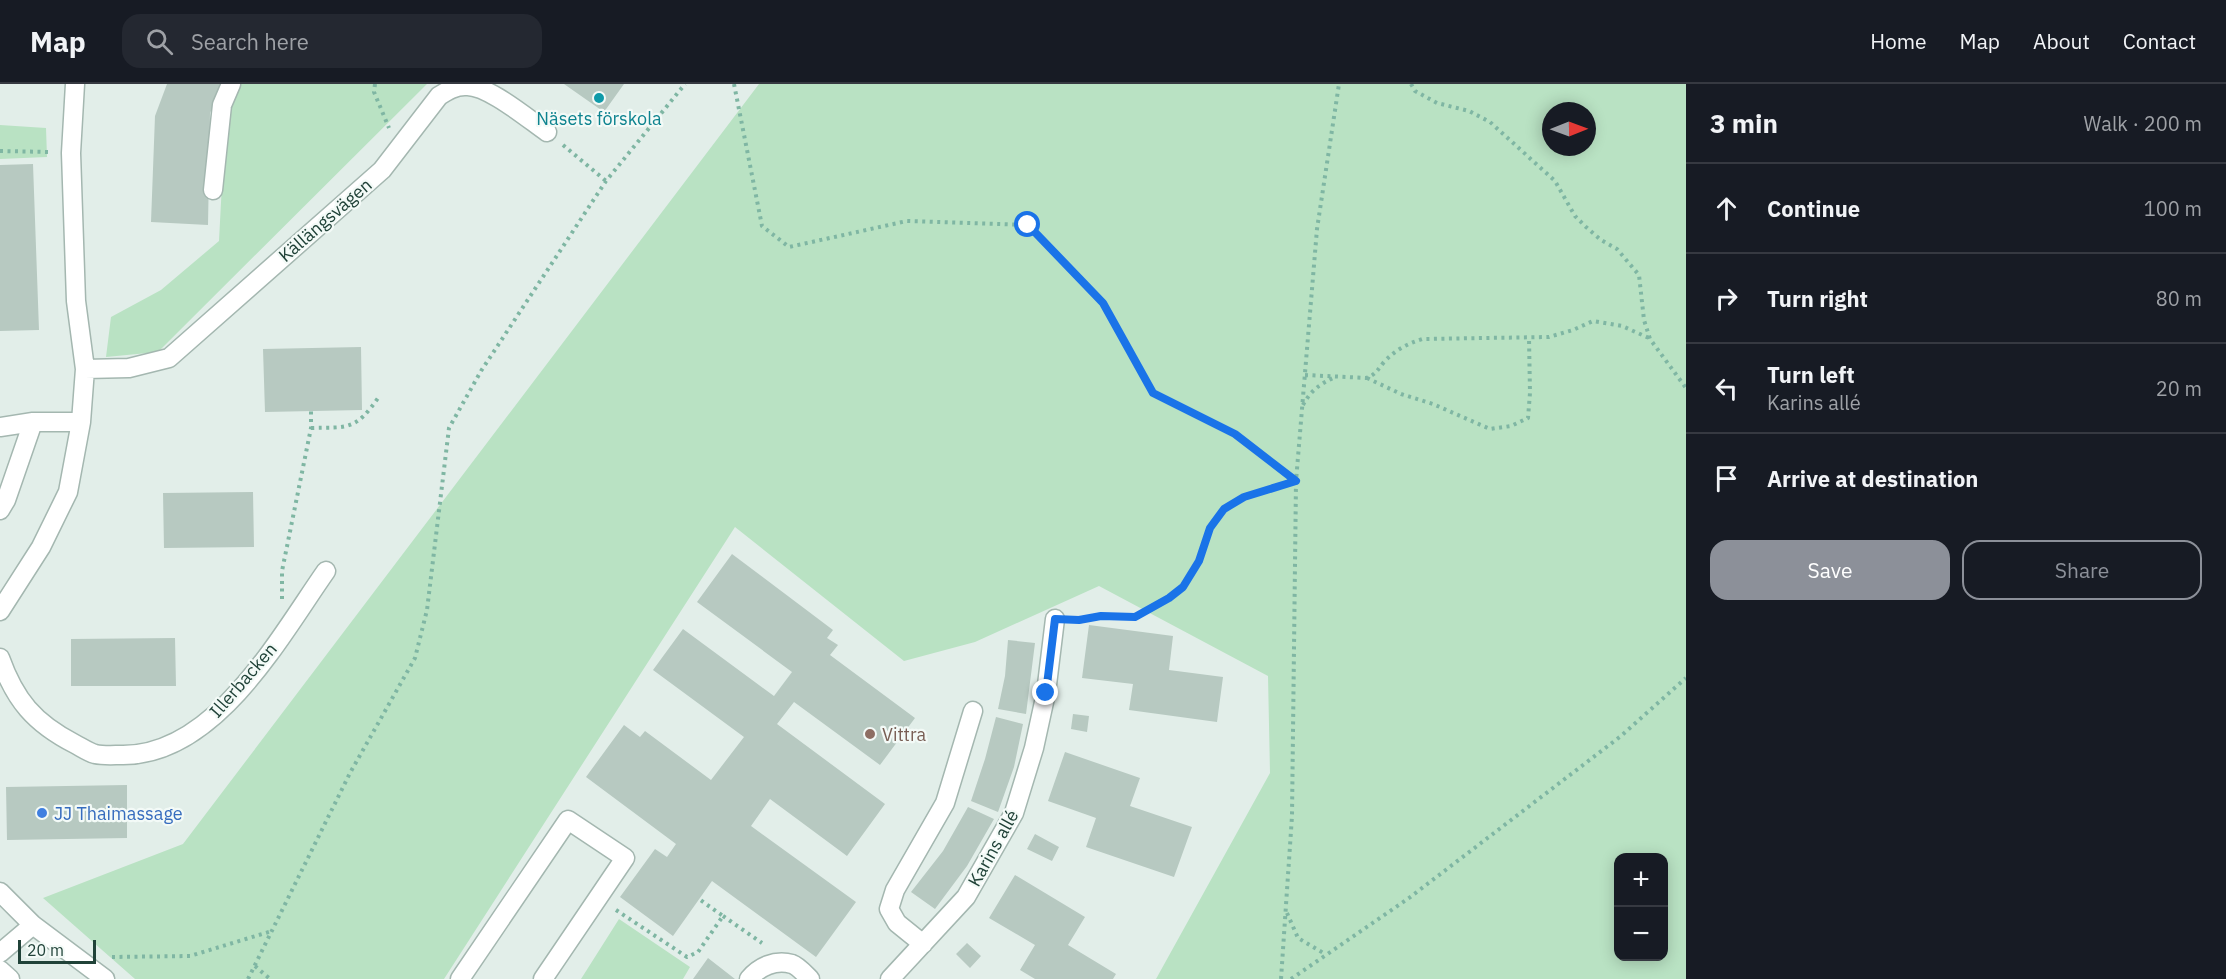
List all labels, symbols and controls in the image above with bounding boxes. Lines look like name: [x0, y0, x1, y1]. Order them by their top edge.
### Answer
search box: [122, 14, 542, 68]
text: Map: [30, 23, 86, 60]
icon: search: [143, 25, 176, 58]
text: Search here: [191, 27, 309, 56]
text: Home: [1870, 27, 1927, 55]
text: Map: [1960, 27, 2000, 55]
text: About: [2033, 27, 2090, 55]
text: Contact: [2123, 27, 2196, 55]
marker: Näsets förskola: [592, 91, 606, 105]
north arrow: [1542, 102, 1596, 156]
text: 3 min: [1710, 106, 1778, 140]
place label: Näsets förskola: [536, 107, 662, 130]
text: Walk · 200 m: [2084, 110, 2202, 137]
street label: Källängsvägen: [274, 173, 376, 267]
icon: ahead: [1710, 192, 1743, 225]
text: Continue: [1767, 194, 1860, 223]
text: 100 m: [2144, 195, 2202, 222]
route start: [1014, 211, 1040, 237]
icon: right: [1710, 282, 1743, 315]
text: Turn right: [1767, 284, 1868, 313]
text: 80 m: [2156, 285, 2202, 312]
text: Turn left: [1767, 360, 1855, 389]
icon: left: [1710, 372, 1743, 405]
text: 20 m: [2156, 375, 2202, 402]
text: Karins allé: [1767, 389, 1861, 416]
icon: arrive: [1710, 462, 1743, 495]
text: Arrive at destination: [1767, 464, 1978, 493]
button: Save: [1710, 540, 1950, 600]
button: Share: [1962, 540, 2202, 600]
street label: Illerbacken: [204, 638, 282, 722]
route end: [1032, 679, 1058, 705]
place label: Vittra: [882, 723, 926, 746]
marker: Vittra: [863, 727, 877, 741]
place label: JJ Thaimassage: [54, 802, 183, 825]
street label: Karins allé: [963, 805, 1024, 890]
marker: JJ Thaimassage: [35, 806, 49, 820]
map controls: [1614, 853, 1668, 961]
button: +: [1614, 853, 1668, 907]
button: −: [1614, 907, 1668, 961]
scale bar: [18, 937, 96, 964]
text: 20 m: [27, 940, 64, 960]

